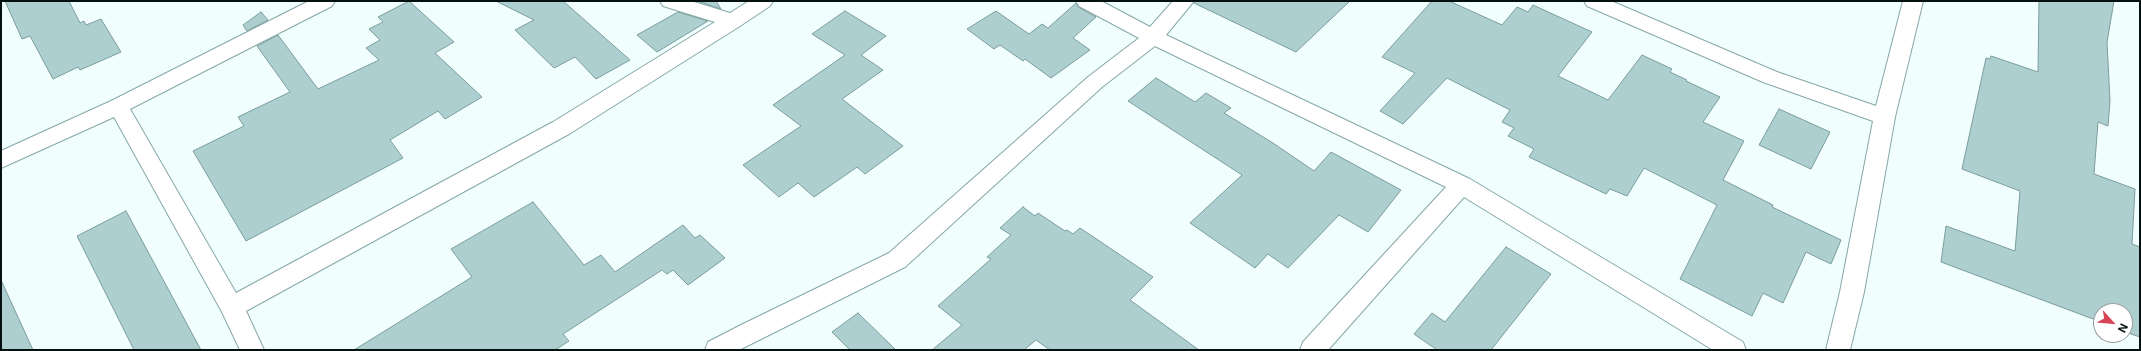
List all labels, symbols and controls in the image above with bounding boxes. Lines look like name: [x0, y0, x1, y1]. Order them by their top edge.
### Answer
north arrow: [2093, 303, 2133, 343]
text: N: [2115, 321, 2131, 335]

